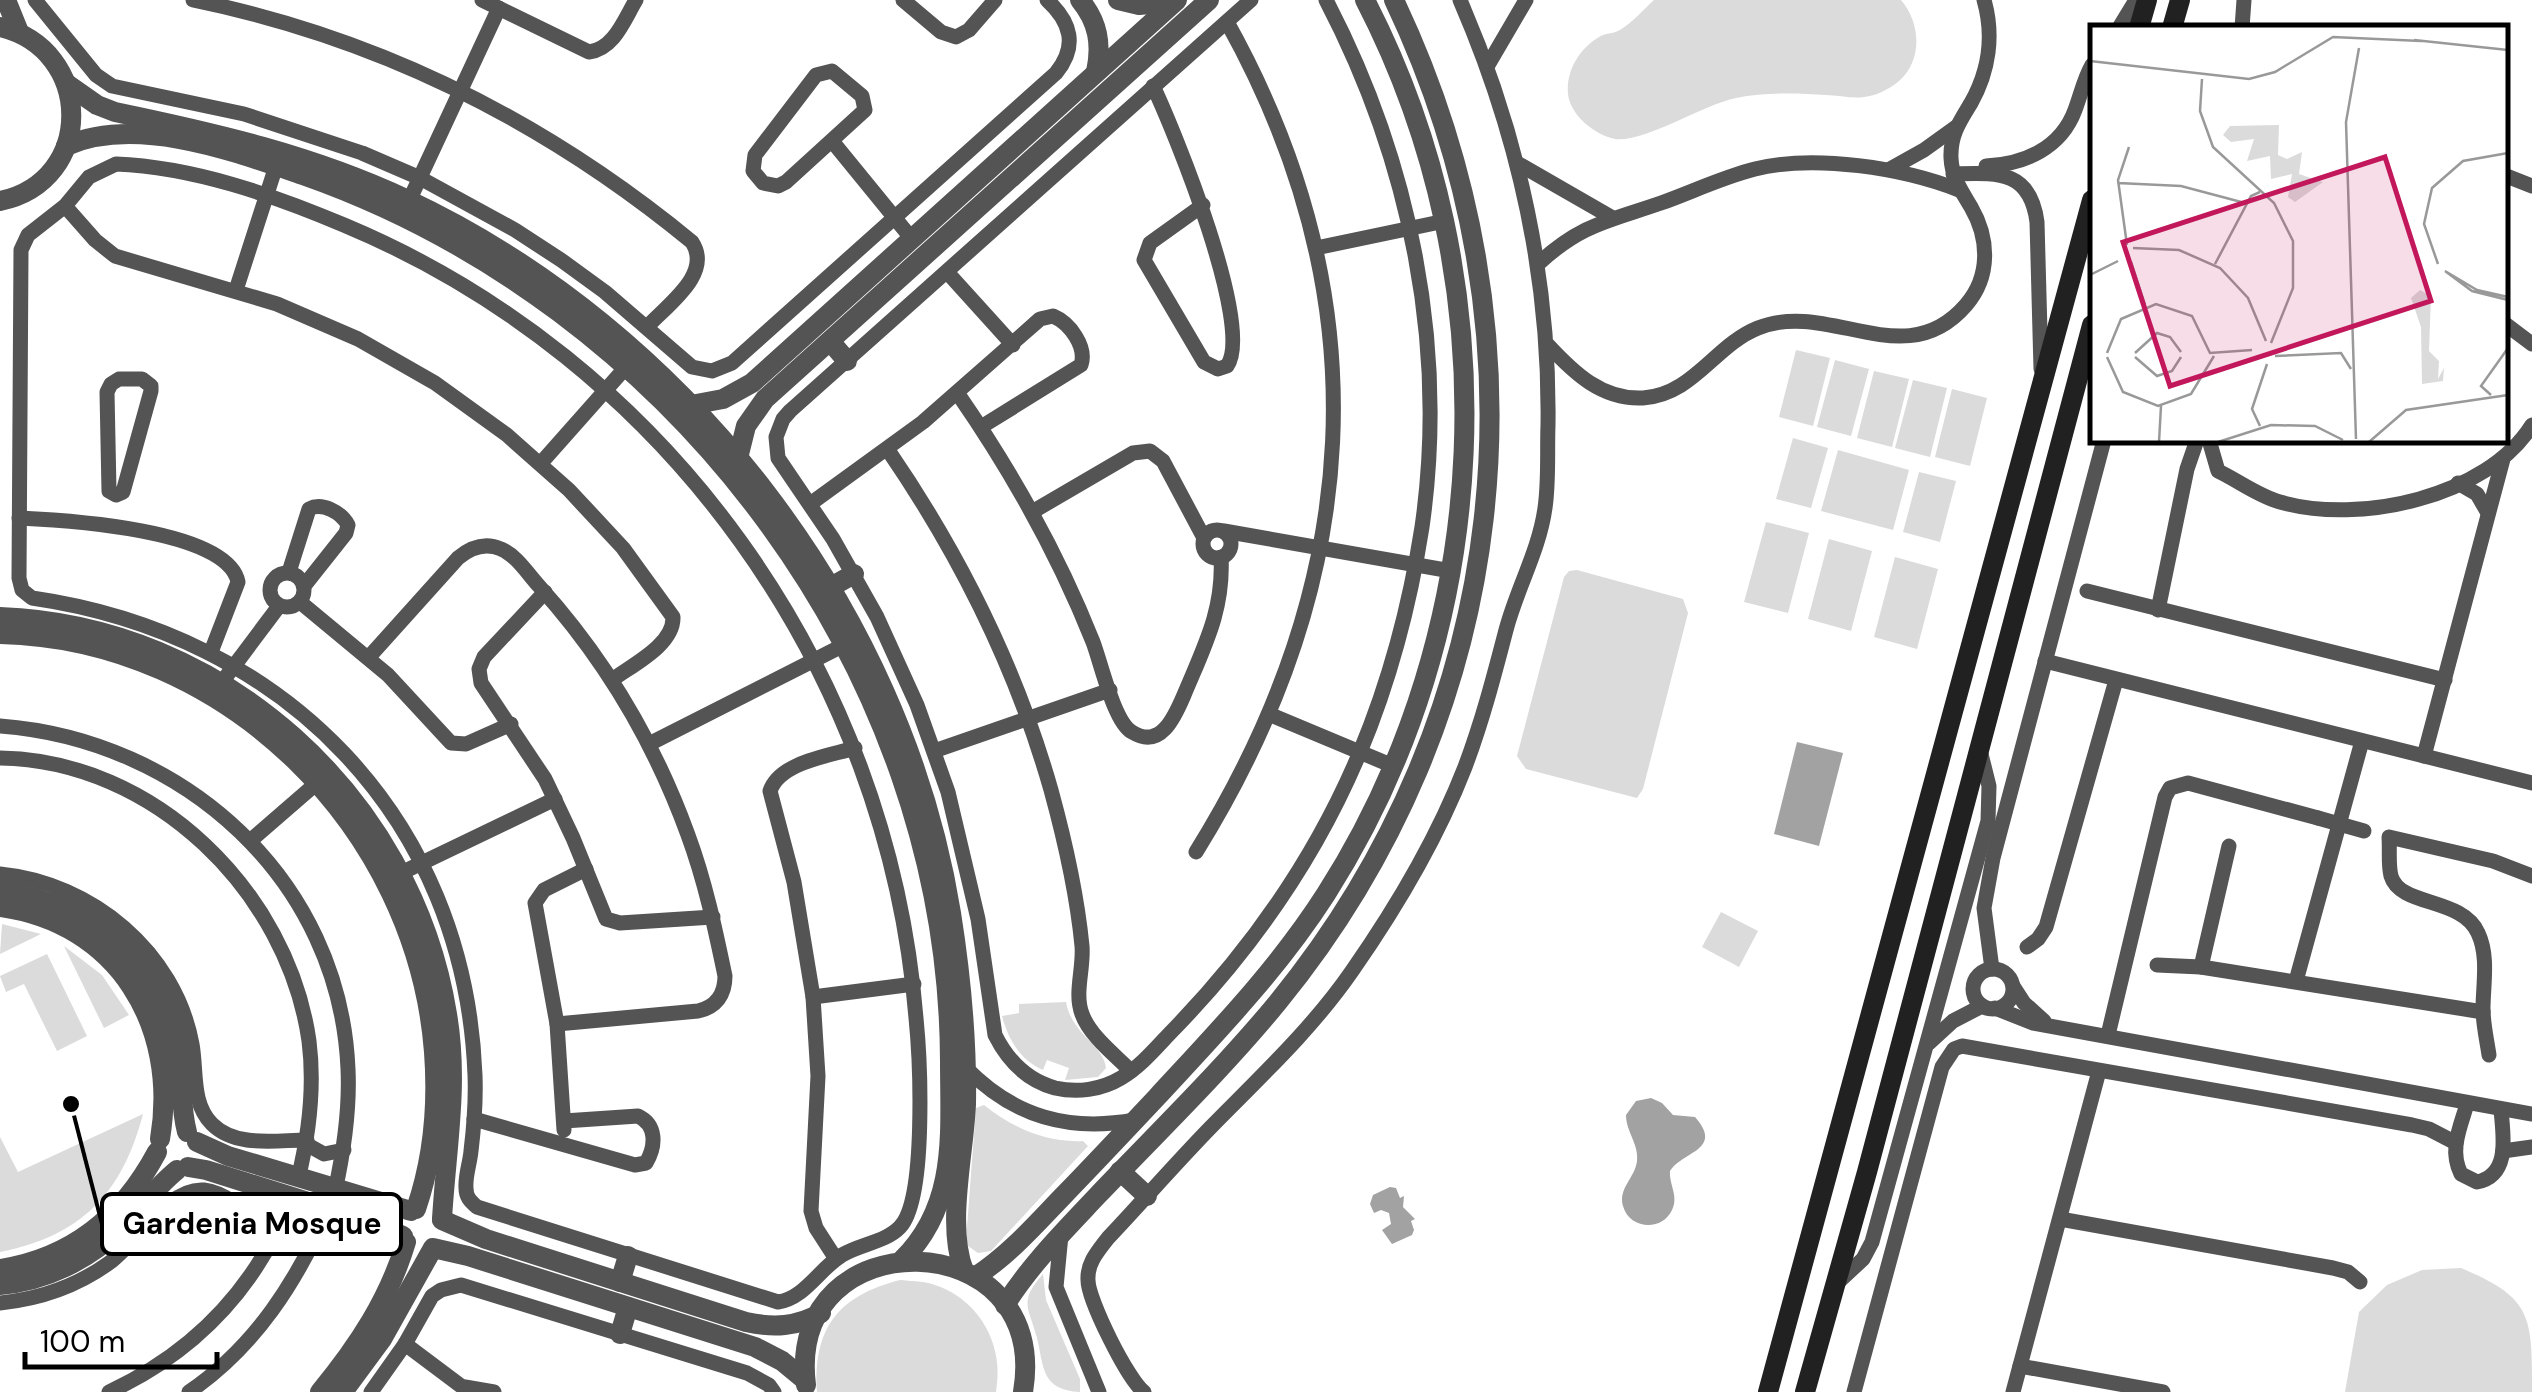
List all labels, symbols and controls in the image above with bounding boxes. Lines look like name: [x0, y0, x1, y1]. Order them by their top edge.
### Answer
inset map: [2090, 25, 2507, 442]
callout: Gardenia Mosque: [102, 1194, 401, 1254]
text: Gardenia Mosque: [122, 1204, 382, 1243]
scale bar: [25, 1307, 218, 1369]
text: 100 m: [40, 1322, 125, 1361]

